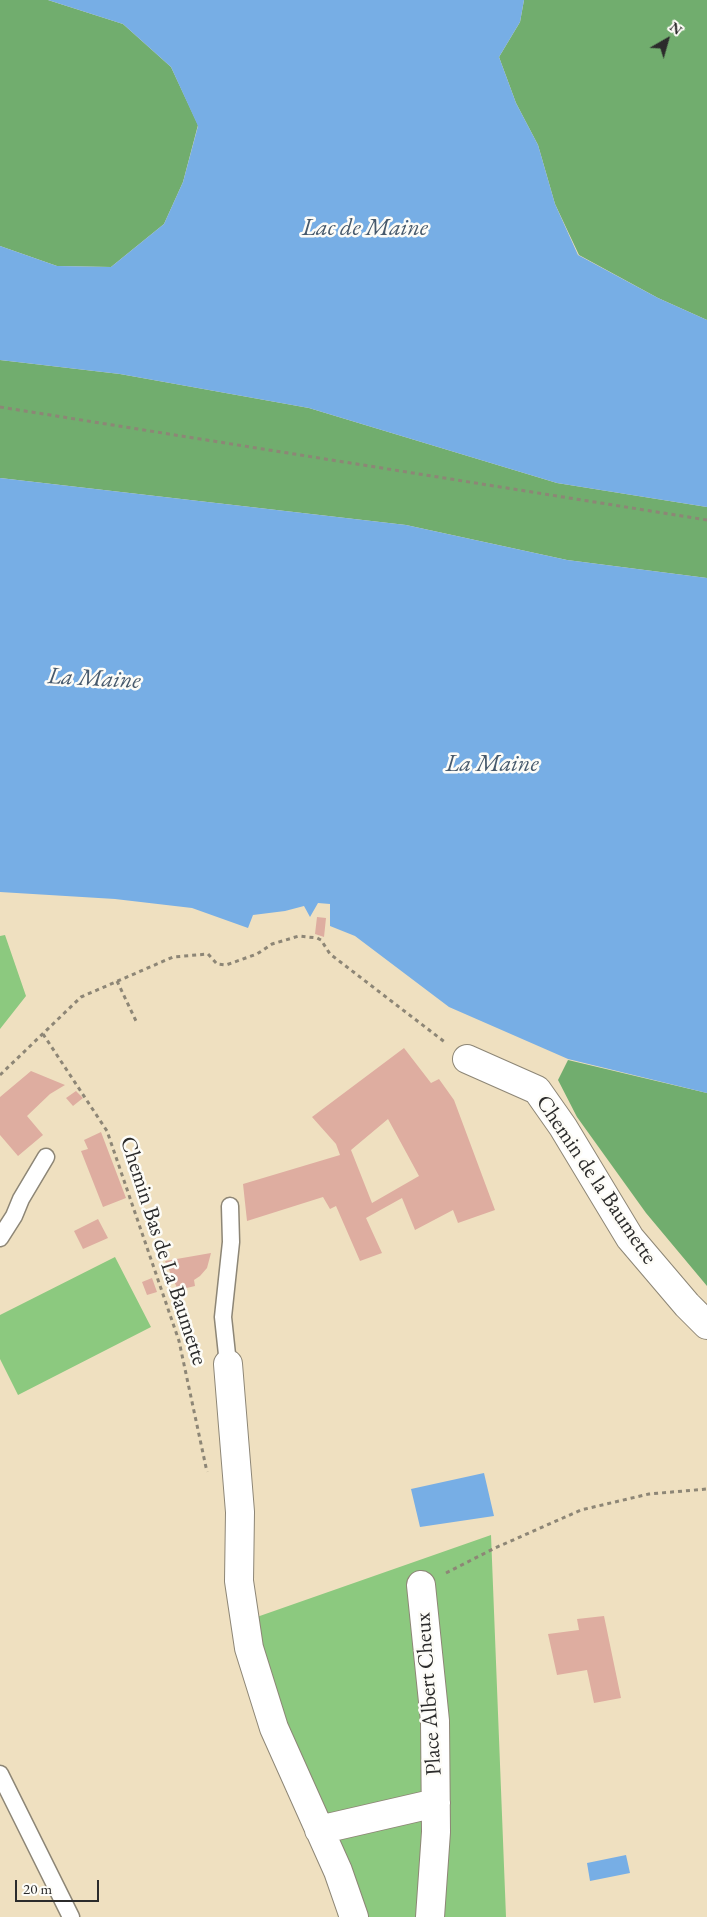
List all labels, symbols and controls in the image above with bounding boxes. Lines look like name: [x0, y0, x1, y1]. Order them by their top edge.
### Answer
north arrow: [642, 15, 692, 65]
text: N: [666, 18, 686, 39]
water label: Lac de Maine: [302, 214, 428, 242]
water label: La Maine: [47, 662, 141, 696]
water label: La Maine: [445, 750, 539, 778]
street label: Chemin de la Baumette: [530, 1091, 662, 1269]
street label: Chemin Bas de La Baumette: [114, 1133, 212, 1369]
street label: Place Albert Cheux: [410, 1612, 448, 1776]
scale bar: [18, 1870, 101, 1902]
text: 20 m: [23, 1879, 52, 1898]

